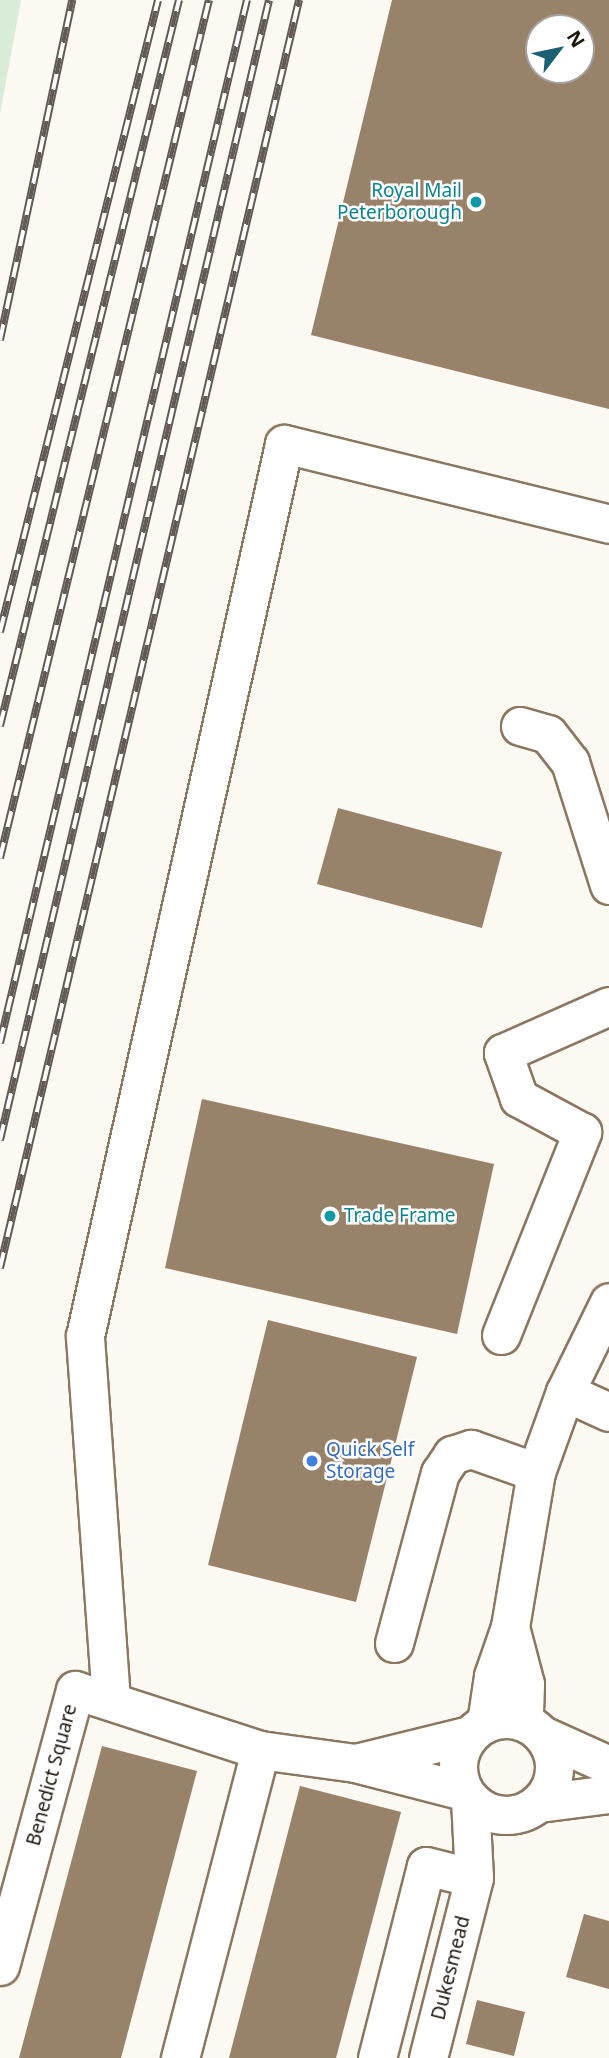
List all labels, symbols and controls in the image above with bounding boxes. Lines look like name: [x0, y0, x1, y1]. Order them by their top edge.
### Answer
north arrow: [525, 14, 595, 84]
text: N: [561, 25, 591, 52]
place label: Royal Mail Peterborough: [337, 180, 462, 224]
marker: Royal Mail Peterborough: [468, 194, 484, 210]
place label: Trade Frame: [344, 1205, 456, 1227]
marker: Trade Frame: [322, 1208, 338, 1224]
place label: Quick Self Storage: [326, 1439, 414, 1483]
marker: Quick Self Storage: [304, 1453, 320, 1469]
street label: Benedict Square: [22, 1702, 82, 1848]
street label: Dukesmead: [427, 1914, 475, 2022]

